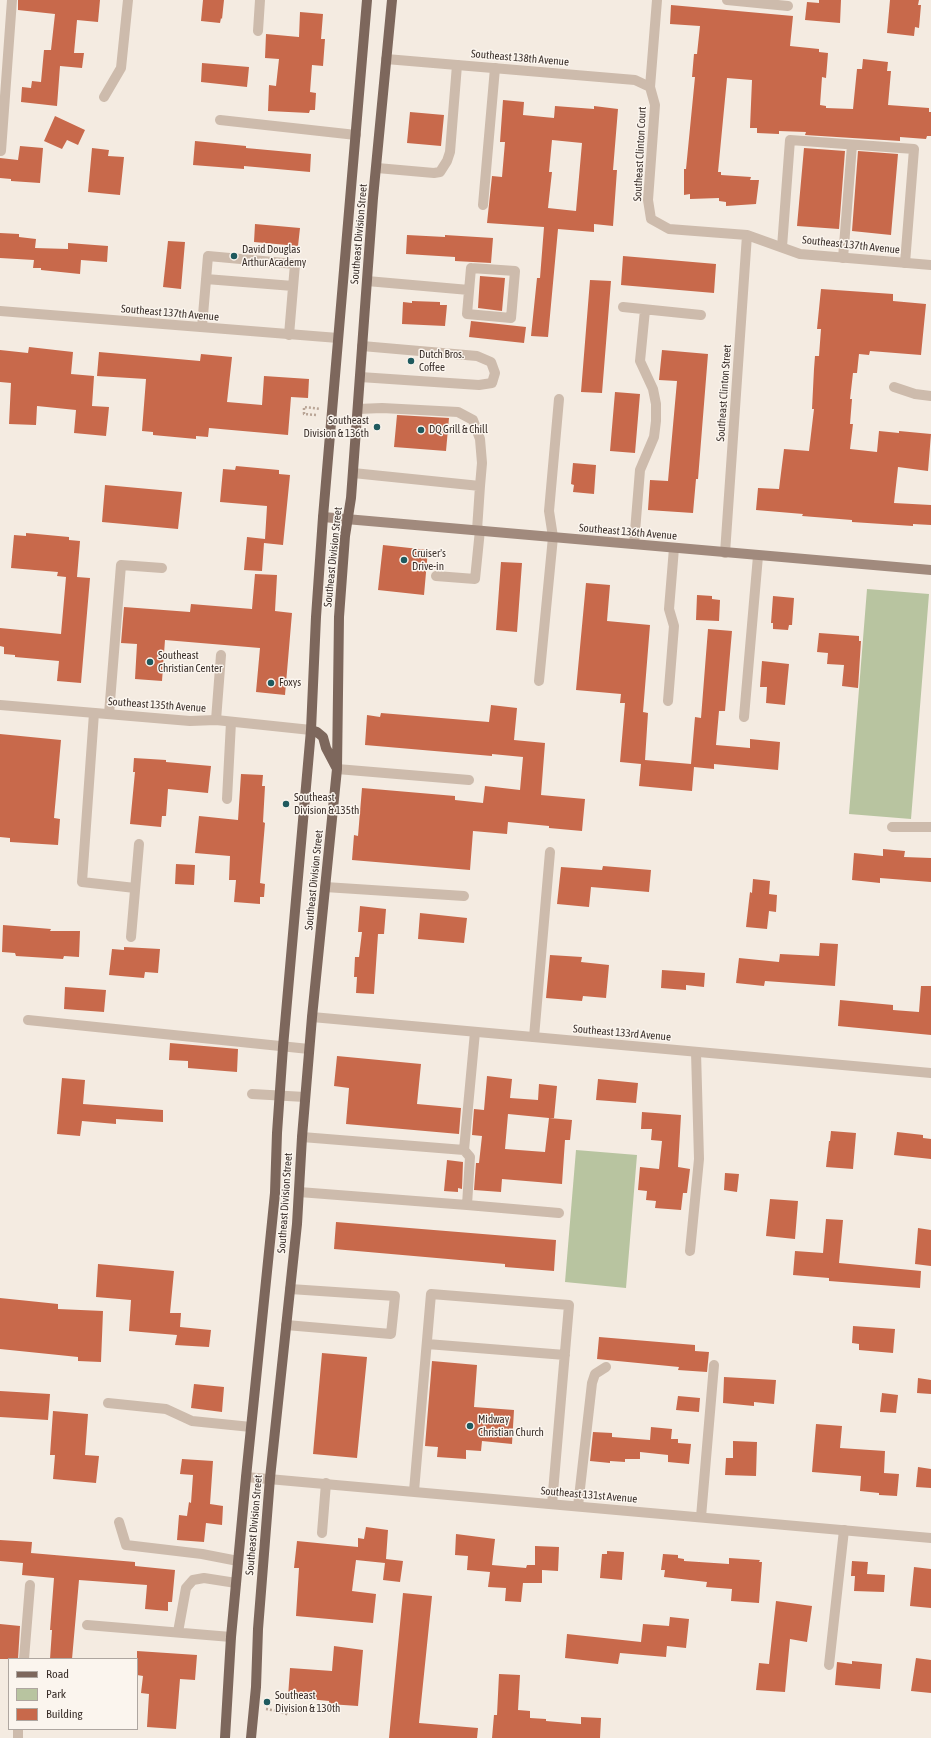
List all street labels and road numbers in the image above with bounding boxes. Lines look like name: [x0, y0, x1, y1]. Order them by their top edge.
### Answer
street label: Southeast 138th Avenue: [470, 47, 570, 69]
street label: Southeast Clinton Court: [631, 106, 649, 202]
street label: Southeast Division Street: [348, 183, 370, 285]
street label: Southeast 137th Avenue: [801, 233, 901, 257]
street label: Southeast 137th Avenue: [120, 302, 220, 324]
street label: Southeast Clinton Street: [714, 344, 734, 442]
street label: Southeast Division Street: [321, 506, 345, 608]
street label: Southeast 136th Avenue: [578, 521, 678, 543]
street label: Southeast 135th Avenue: [108, 695, 206, 715]
street label: Southeast Division Street: [302, 829, 326, 931]
street label: Southeast 133rd Avenue: [573, 1022, 671, 1044]
street label: Southeast Division Street: [275, 1152, 295, 1254]
street label: Southeast Division Street: [243, 1474, 265, 1576]
street label: Southeast 131st Avenue: [540, 1484, 638, 1506]

